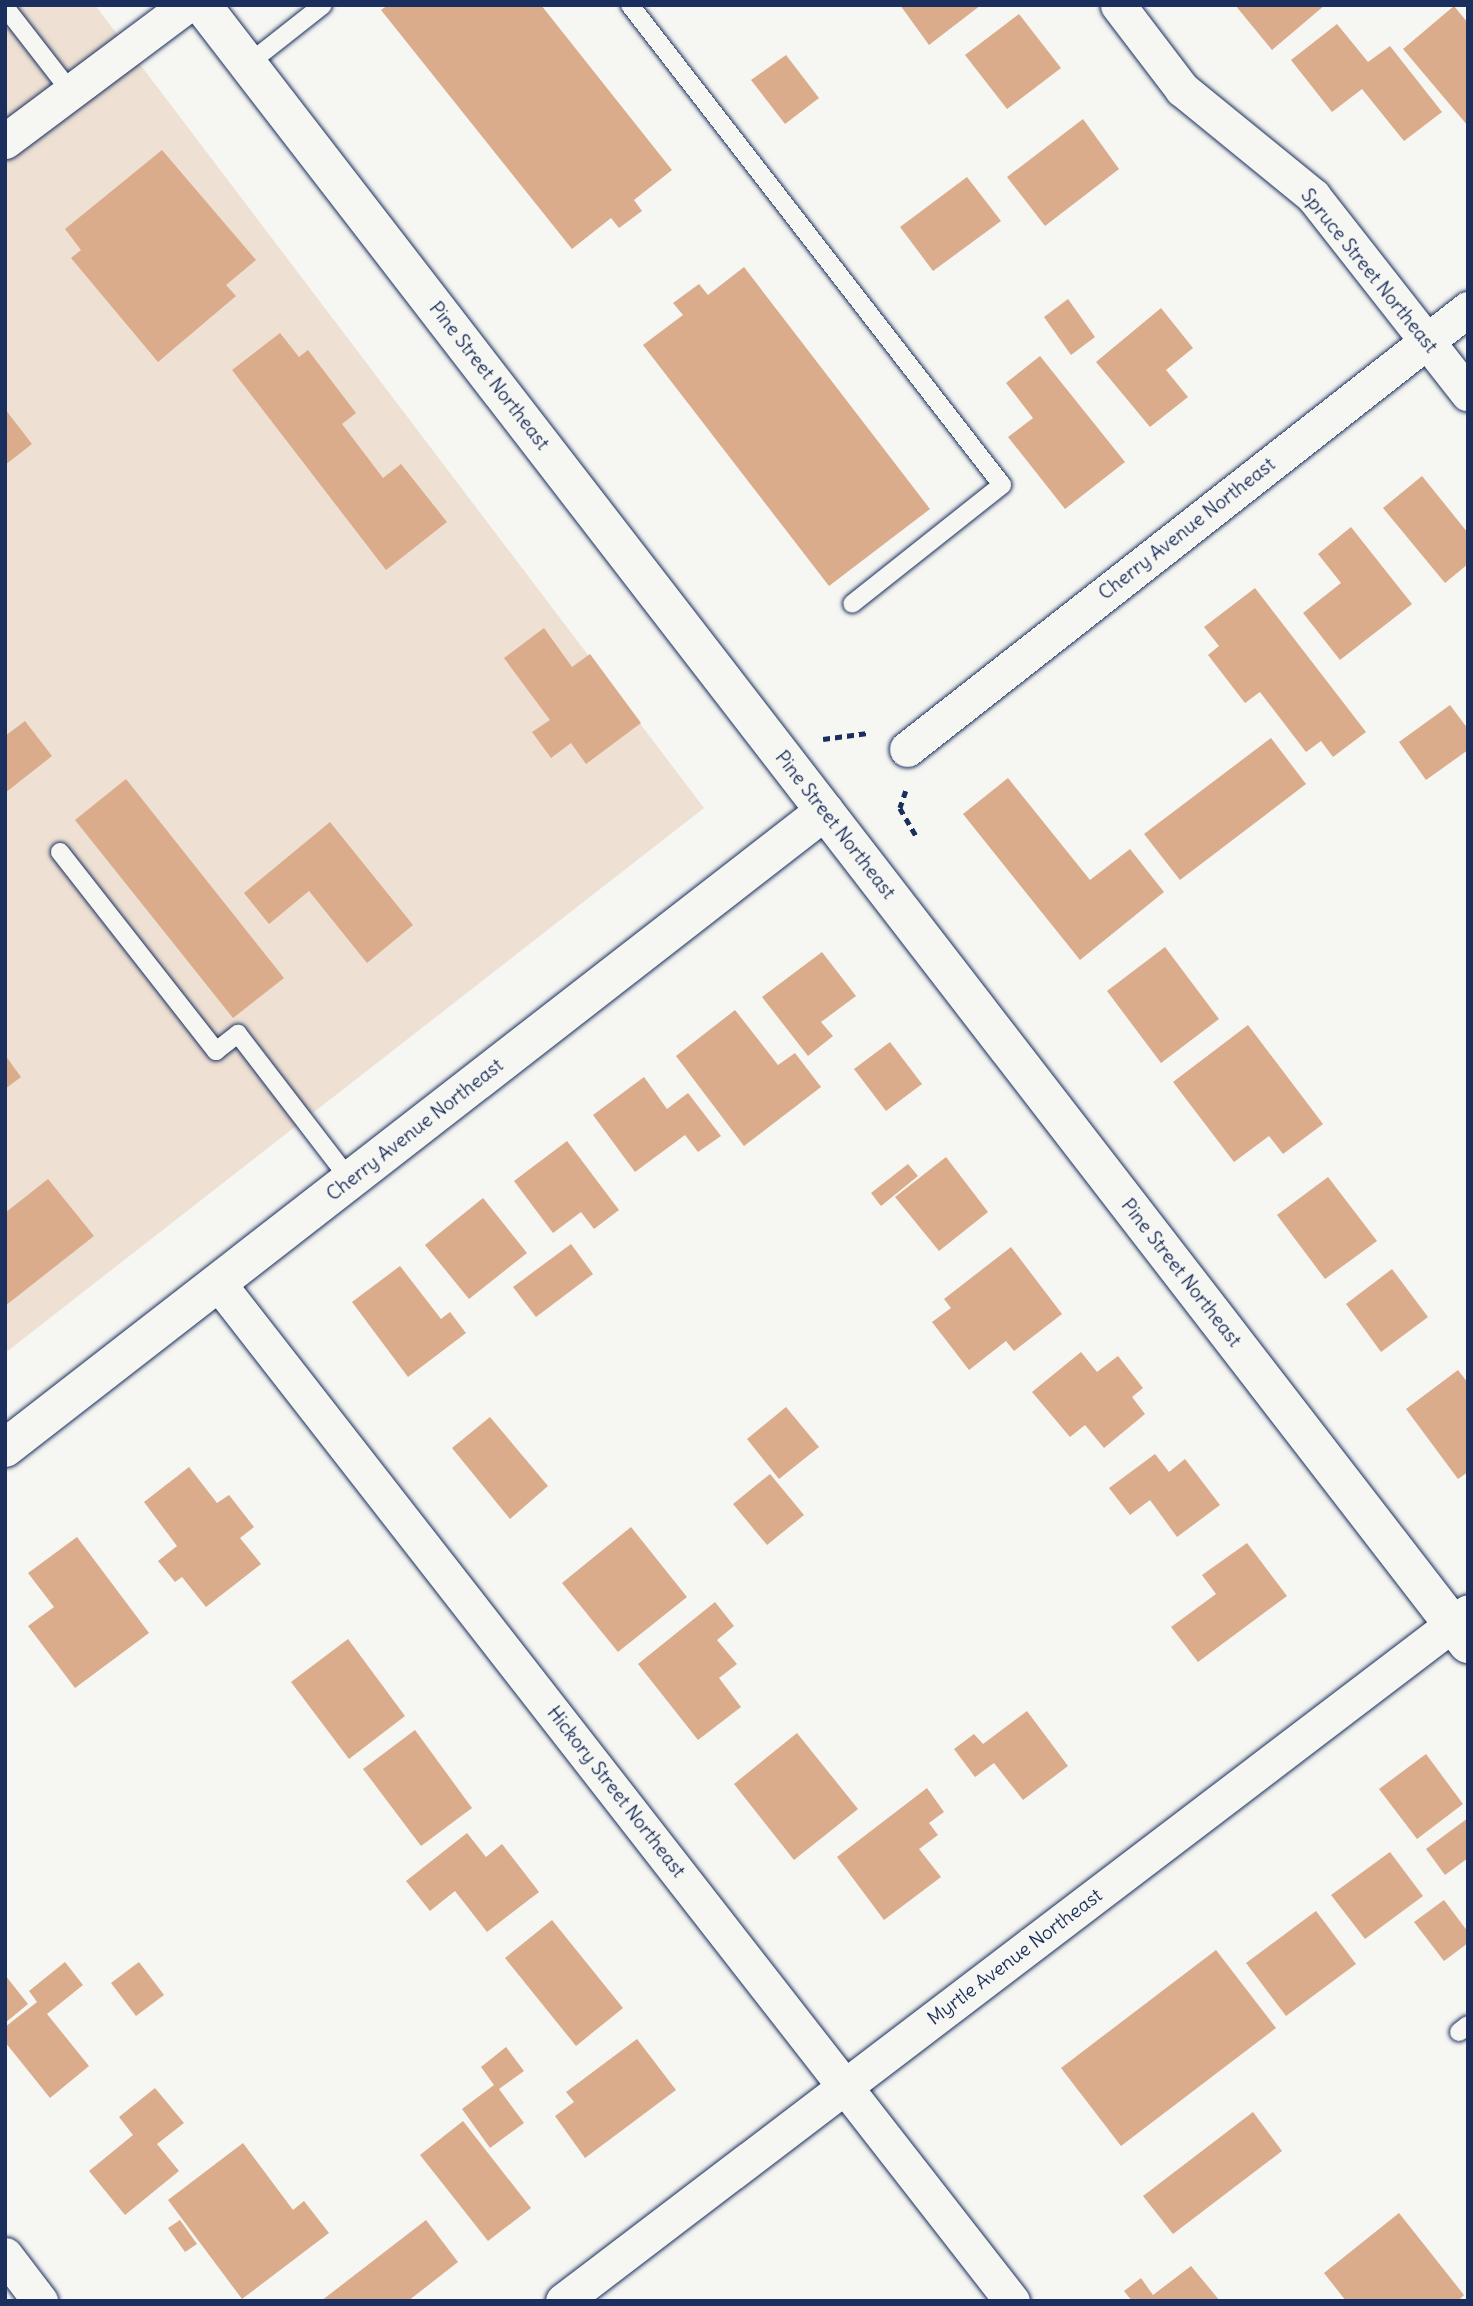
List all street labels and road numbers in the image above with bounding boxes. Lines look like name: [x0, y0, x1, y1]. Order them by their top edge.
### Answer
street label: Spruce Street Northeast: [1296, 184, 1442, 358]
street label: Pine Street Northeast: [424, 297, 554, 455]
street label: Cherry Avenue Northeast: [1094, 453, 1280, 605]
street label: Pine Street Northeast: [770, 746, 900, 904]
street label: Cherry Avenue Northeast: [322, 1054, 508, 1206]
street label: Pine Street Northeast: [1116, 1194, 1246, 1352]
street label: Hickory Street Northeast: [542, 1702, 690, 1882]
street label: Myrtle Avenue Northeast: [923, 1884, 1107, 2030]

